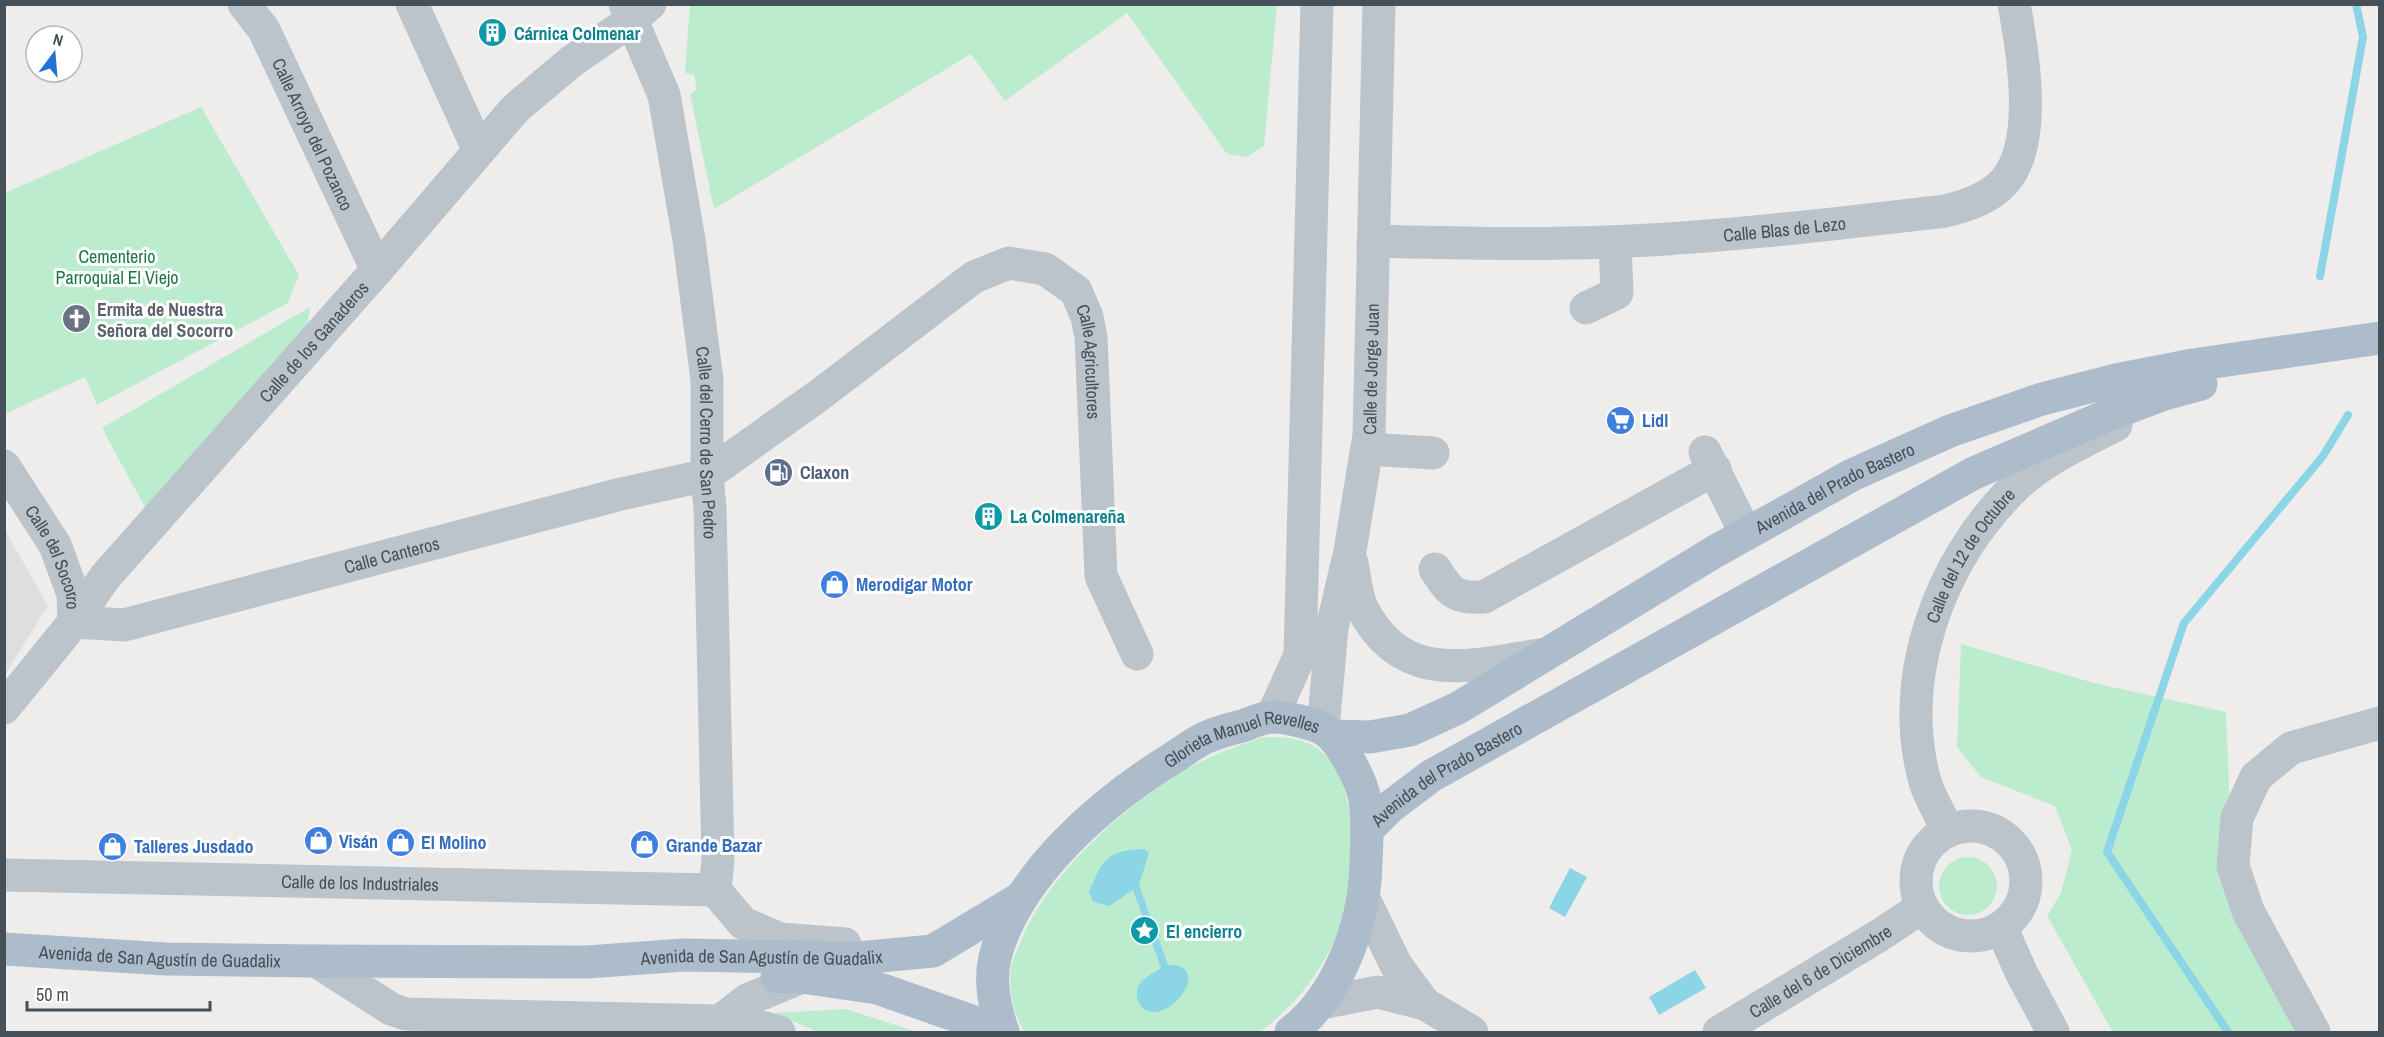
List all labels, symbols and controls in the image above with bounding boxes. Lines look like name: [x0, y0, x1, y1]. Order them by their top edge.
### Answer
building icon: Cárnica Colmenar: [477, 17, 509, 49]
place label: Cárnica Colmenar: [514, 21, 641, 46]
north arrow: [24, 24, 84, 84]
text: N: [51, 28, 66, 51]
street label: Calle Arroyo del Pozanco: [266, 54, 360, 215]
street label: Calle Blas de Lezo: [1722, 210, 1847, 247]
park label: Cementerio Parroquial El Viejo: [56, 244, 178, 290]
street label: Calle de los Ganaderos: [253, 276, 374, 408]
place label: Ermita de Nuestra Señora del Socorro: [97, 297, 233, 343]
street label: Calle Agricultores: [1070, 300, 1107, 420]
church icon: Ermita de Nuestra Señora del Socorro: [60, 303, 92, 335]
street label: Calle de Jorge Juan: [1357, 303, 1385, 435]
street label: Calle del Cerro de San Pedro: [690, 345, 723, 539]
supermarket icon: Lidl: [1605, 404, 1637, 436]
place label: Lidl: [1642, 408, 1668, 433]
street label: Avenida del Prado Bastero: [1749, 436, 1918, 540]
fuel station icon: Claxon: [763, 456, 795, 488]
place label: Claxon: [800, 460, 849, 485]
street label: Calle del 12 de Octubre: [1919, 482, 2020, 626]
street label: Calle del Socorro: [20, 500, 86, 610]
building icon: La Colmenareña: [973, 500, 1005, 532]
place label: La Colmenareña: [1010, 504, 1126, 529]
street label: Calle Canteros: [341, 530, 442, 579]
shop icon: Merodigar Motor: [819, 568, 851, 600]
place label: Merodigar Motor: [856, 572, 973, 597]
street label: Glorieta Manuel Revelles: [1159, 704, 1324, 773]
street label: Avenida del Prado Bastero: [1364, 715, 1526, 833]
shop icon: Visán: [302, 825, 334, 857]
shop icon: El Molino: [384, 826, 416, 858]
place label: Visán: [339, 829, 378, 854]
shop icon: Grande Bazar: [629, 829, 661, 861]
shop icon: Talleres Jusdado: [97, 830, 129, 862]
place label: El Molino: [421, 830, 487, 855]
place label: Grande Bazar: [666, 833, 762, 858]
place label: Talleres Jusdado: [134, 834, 254, 859]
street label: Calle de los Industriales: [281, 868, 439, 897]
place icon: El encierro: [1129, 915, 1161, 947]
street label: Calle del 6 de Diciembre: [1744, 918, 1896, 1024]
place label: El encierro: [1166, 919, 1242, 944]
street label: Avenida de San Agustín de Guadalix: [37, 939, 282, 973]
street label: Avenida de San Agustín de Guadalix: [639, 942, 884, 971]
scale bar: [27, 974, 210, 1012]
text: 50 m: [36, 982, 69, 1007]

